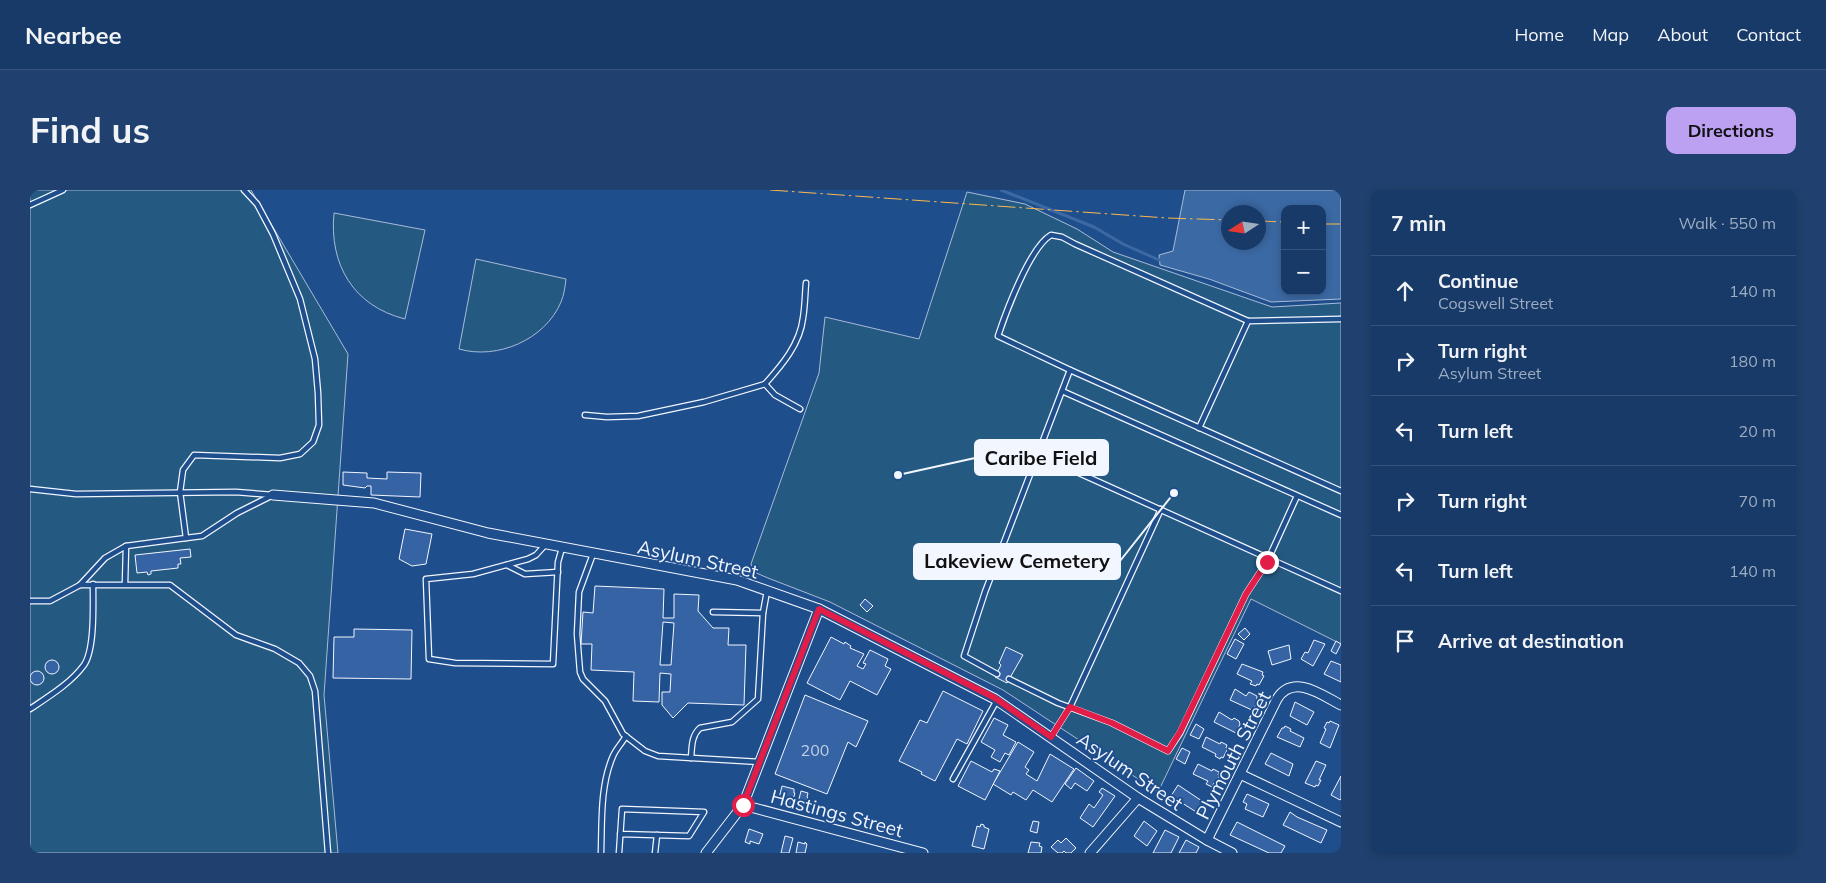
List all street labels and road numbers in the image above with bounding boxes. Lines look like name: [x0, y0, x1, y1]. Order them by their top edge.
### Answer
street label: Asylum Street: [635, 534, 761, 584]
street label: Plymouth Street: [1190, 687, 1276, 823]
street label: Asylum Street: [1072, 727, 1188, 815]
street label: Hastings Street: [768, 784, 906, 842]

